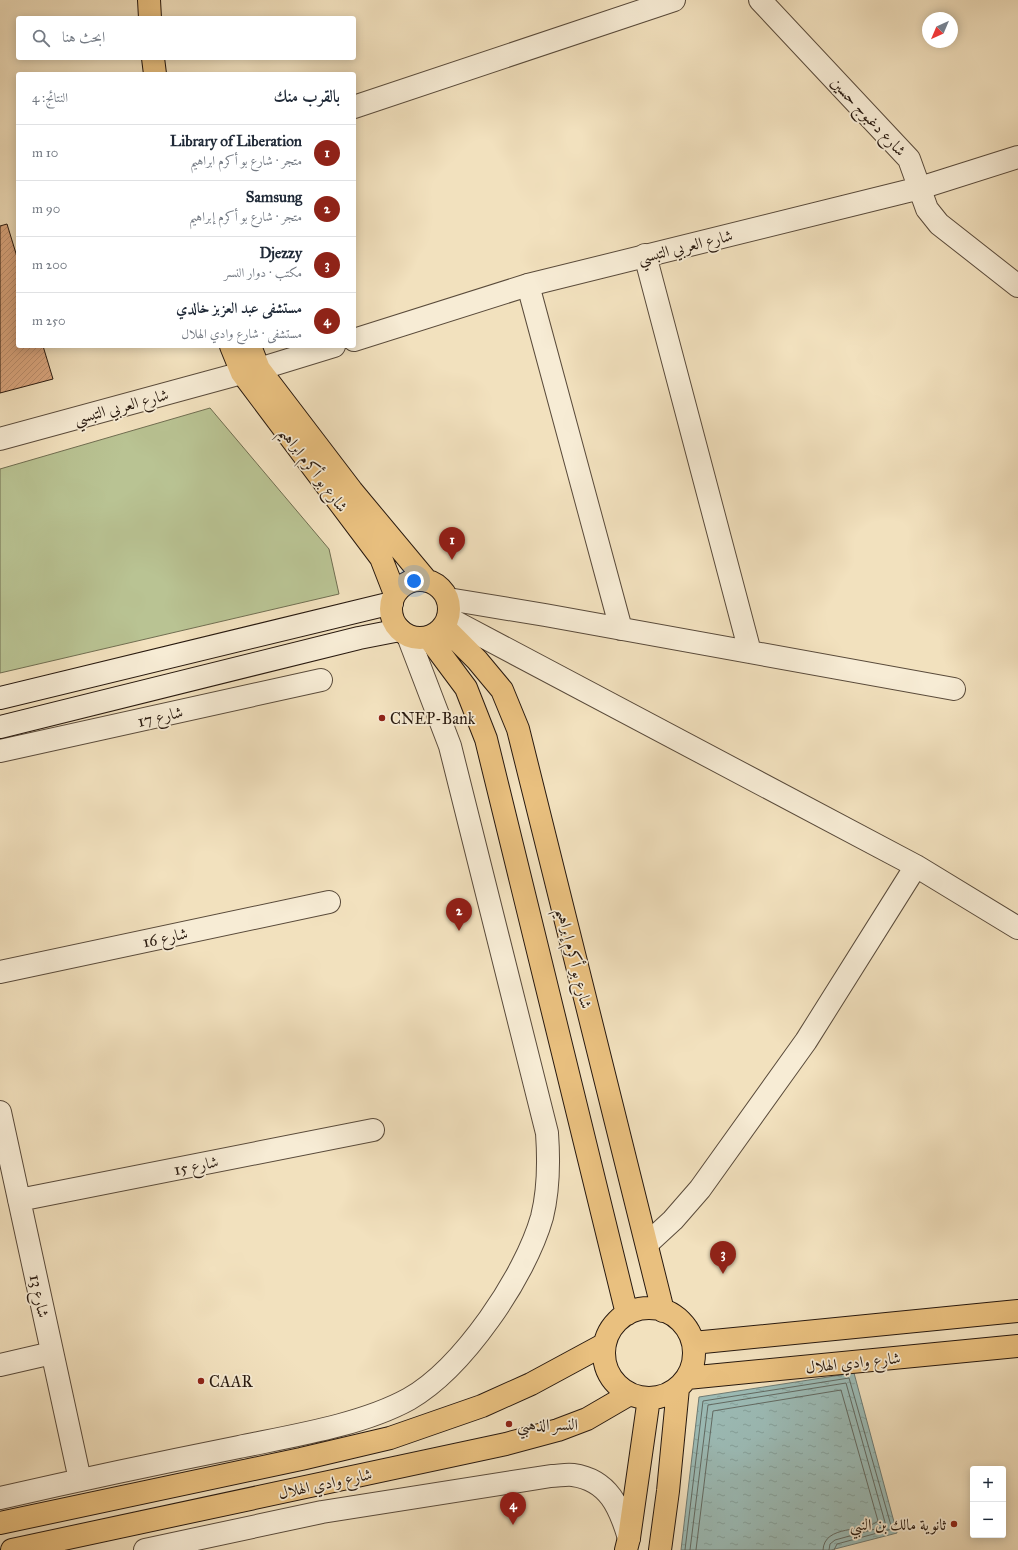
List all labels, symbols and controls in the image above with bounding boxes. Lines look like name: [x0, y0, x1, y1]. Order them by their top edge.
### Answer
north arrow: [922, 12, 958, 48]
search box: [16, 16, 356, 60]
icon: search: [30, 27, 52, 49]
text: ابحث هنا: [62, 28, 105, 46]
street label: شارع دغبوج حسين: [824, 73, 910, 163]
text: بالقرب منك: [274, 86, 340, 107]
text: النتائج: 4: [32, 90, 68, 106]
text: Library of Liberation: [170, 132, 302, 150]
text: 10 m: [32, 145, 58, 161]
text: 1: [324, 145, 330, 161]
text: متجر · شارع بو أكرم ابراهيم: [190, 153, 302, 169]
text: Samsung: [246, 188, 302, 206]
text: 90 m: [32, 201, 60, 217]
text: 2: [324, 201, 330, 217]
text: متجر · شارع بو أكرم إبراهيم: [189, 209, 302, 225]
street label: شارع العربي التبسي: [636, 226, 736, 273]
text: Djezzy: [259, 244, 302, 262]
text: 200 m: [32, 257, 67, 273]
text: 3: [324, 257, 330, 273]
text: مكتب · دوار النسر: [224, 265, 302, 281]
text: مستشفى عبد العزبز خالدي: [176, 299, 302, 317]
text: 250 m: [32, 313, 66, 329]
text: 4: [323, 313, 331, 329]
text: مستشفى · شارع وادي الهلال: [181, 326, 302, 342]
street label: شارع العربي التبسي: [72, 385, 172, 434]
street label: شارع بو أكرم ابراهيم: [270, 422, 353, 520]
pin: 1: [439, 527, 465, 560]
your location: [404, 571, 424, 591]
street label: شارع 17: [136, 702, 186, 735]
place label: CNEP-Bank: [390, 709, 476, 728]
marker: CNEP-Bank: [377, 713, 387, 723]
pin: 2: [446, 898, 472, 931]
street label: شارع بو أكرم إبراهيم: [546, 905, 598, 1012]
street label: شارع 16: [141, 923, 190, 955]
street label: شارع 15: [172, 1152, 221, 1183]
pin: 3: [710, 1241, 736, 1274]
street label: شارع 13: [22, 1273, 53, 1320]
street label: شارع وادي الهلال: [805, 1348, 902, 1381]
place label: CAAR: [209, 1372, 253, 1391]
marker: CAAR: [196, 1376, 206, 1386]
place label: النسر الذهبي: [517, 1415, 578, 1440]
marker: النسر الذهبي: [504, 1419, 514, 1429]
street label: شارع وادي الهلال: [276, 1464, 375, 1507]
map controls: [970, 1466, 1006, 1538]
button: +: [970, 1466, 1006, 1502]
pin: 4: [500, 1492, 526, 1525]
button: −: [970, 1502, 1006, 1538]
place label: ثانوية مالك بن النبي: [850, 1515, 947, 1540]
marker: ثانوية مالك بن النبي: [949, 1519, 959, 1529]

